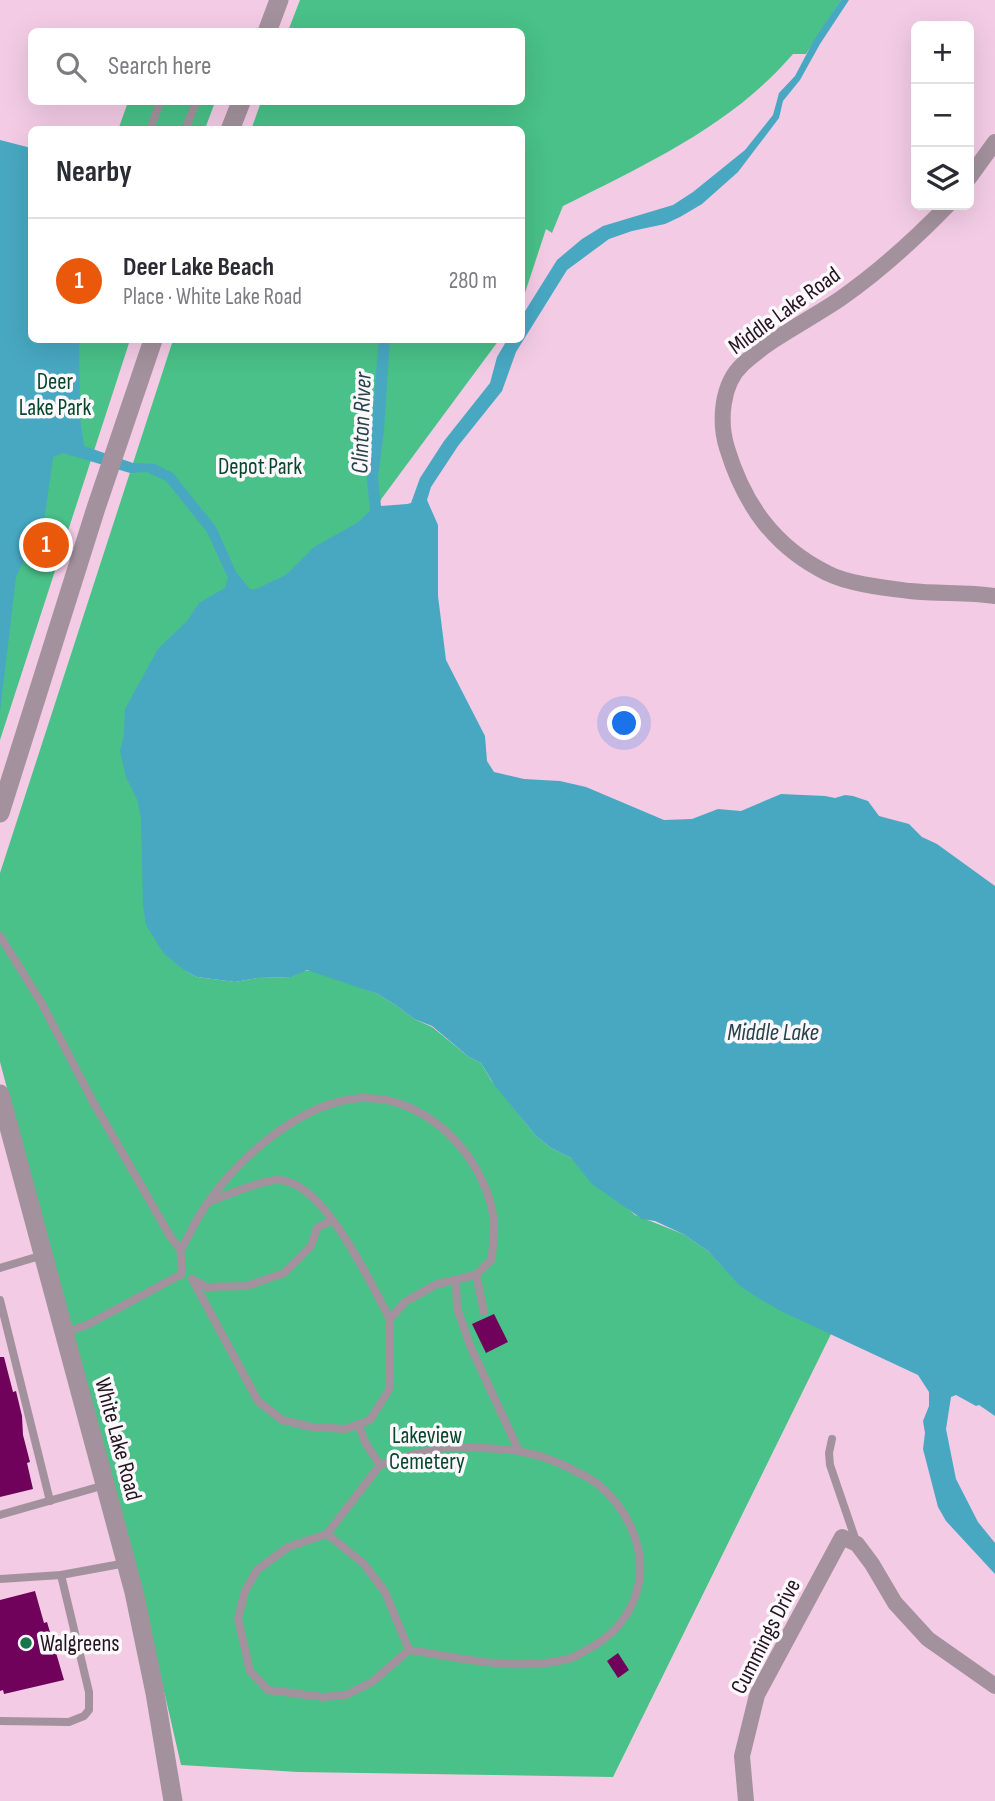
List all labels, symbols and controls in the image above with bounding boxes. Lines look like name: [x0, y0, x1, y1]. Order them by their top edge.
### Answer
map controls: [911, 21, 974, 210]
button: +: [911, 21, 974, 84]
search box: [28, 28, 525, 105]
icon: search: [52, 48, 90, 86]
text: Search here: [108, 51, 211, 82]
button: −: [911, 84, 974, 147]
button: layers: [911, 147, 974, 210]
text: Nearby: [56, 154, 132, 190]
text: Deer Lake Beach: [123, 252, 274, 283]
street label: Middle Lake Road: [723, 261, 846, 361]
text: 1: [74, 267, 84, 295]
text: 280 m: [449, 267, 497, 295]
text: Place · White Lake Road: [123, 283, 302, 311]
park label: Deer Lake Park: [19, 368, 91, 422]
water label: Clinton River: [345, 371, 378, 474]
park label: Depot Park: [218, 453, 302, 481]
pin: 1: [23, 519, 69, 571]
your location: [607, 706, 641, 740]
water label: Middle Lake: [727, 1018, 819, 1047]
street label: White Lake Road: [88, 1375, 148, 1504]
park label: Lakeview Cemetery: [389, 1422, 465, 1476]
street label: Cummings Drive: [725, 1574, 807, 1699]
place label: Walgreens: [40, 1630, 120, 1658]
marker: Walgreens: [18, 1635, 34, 1651]

